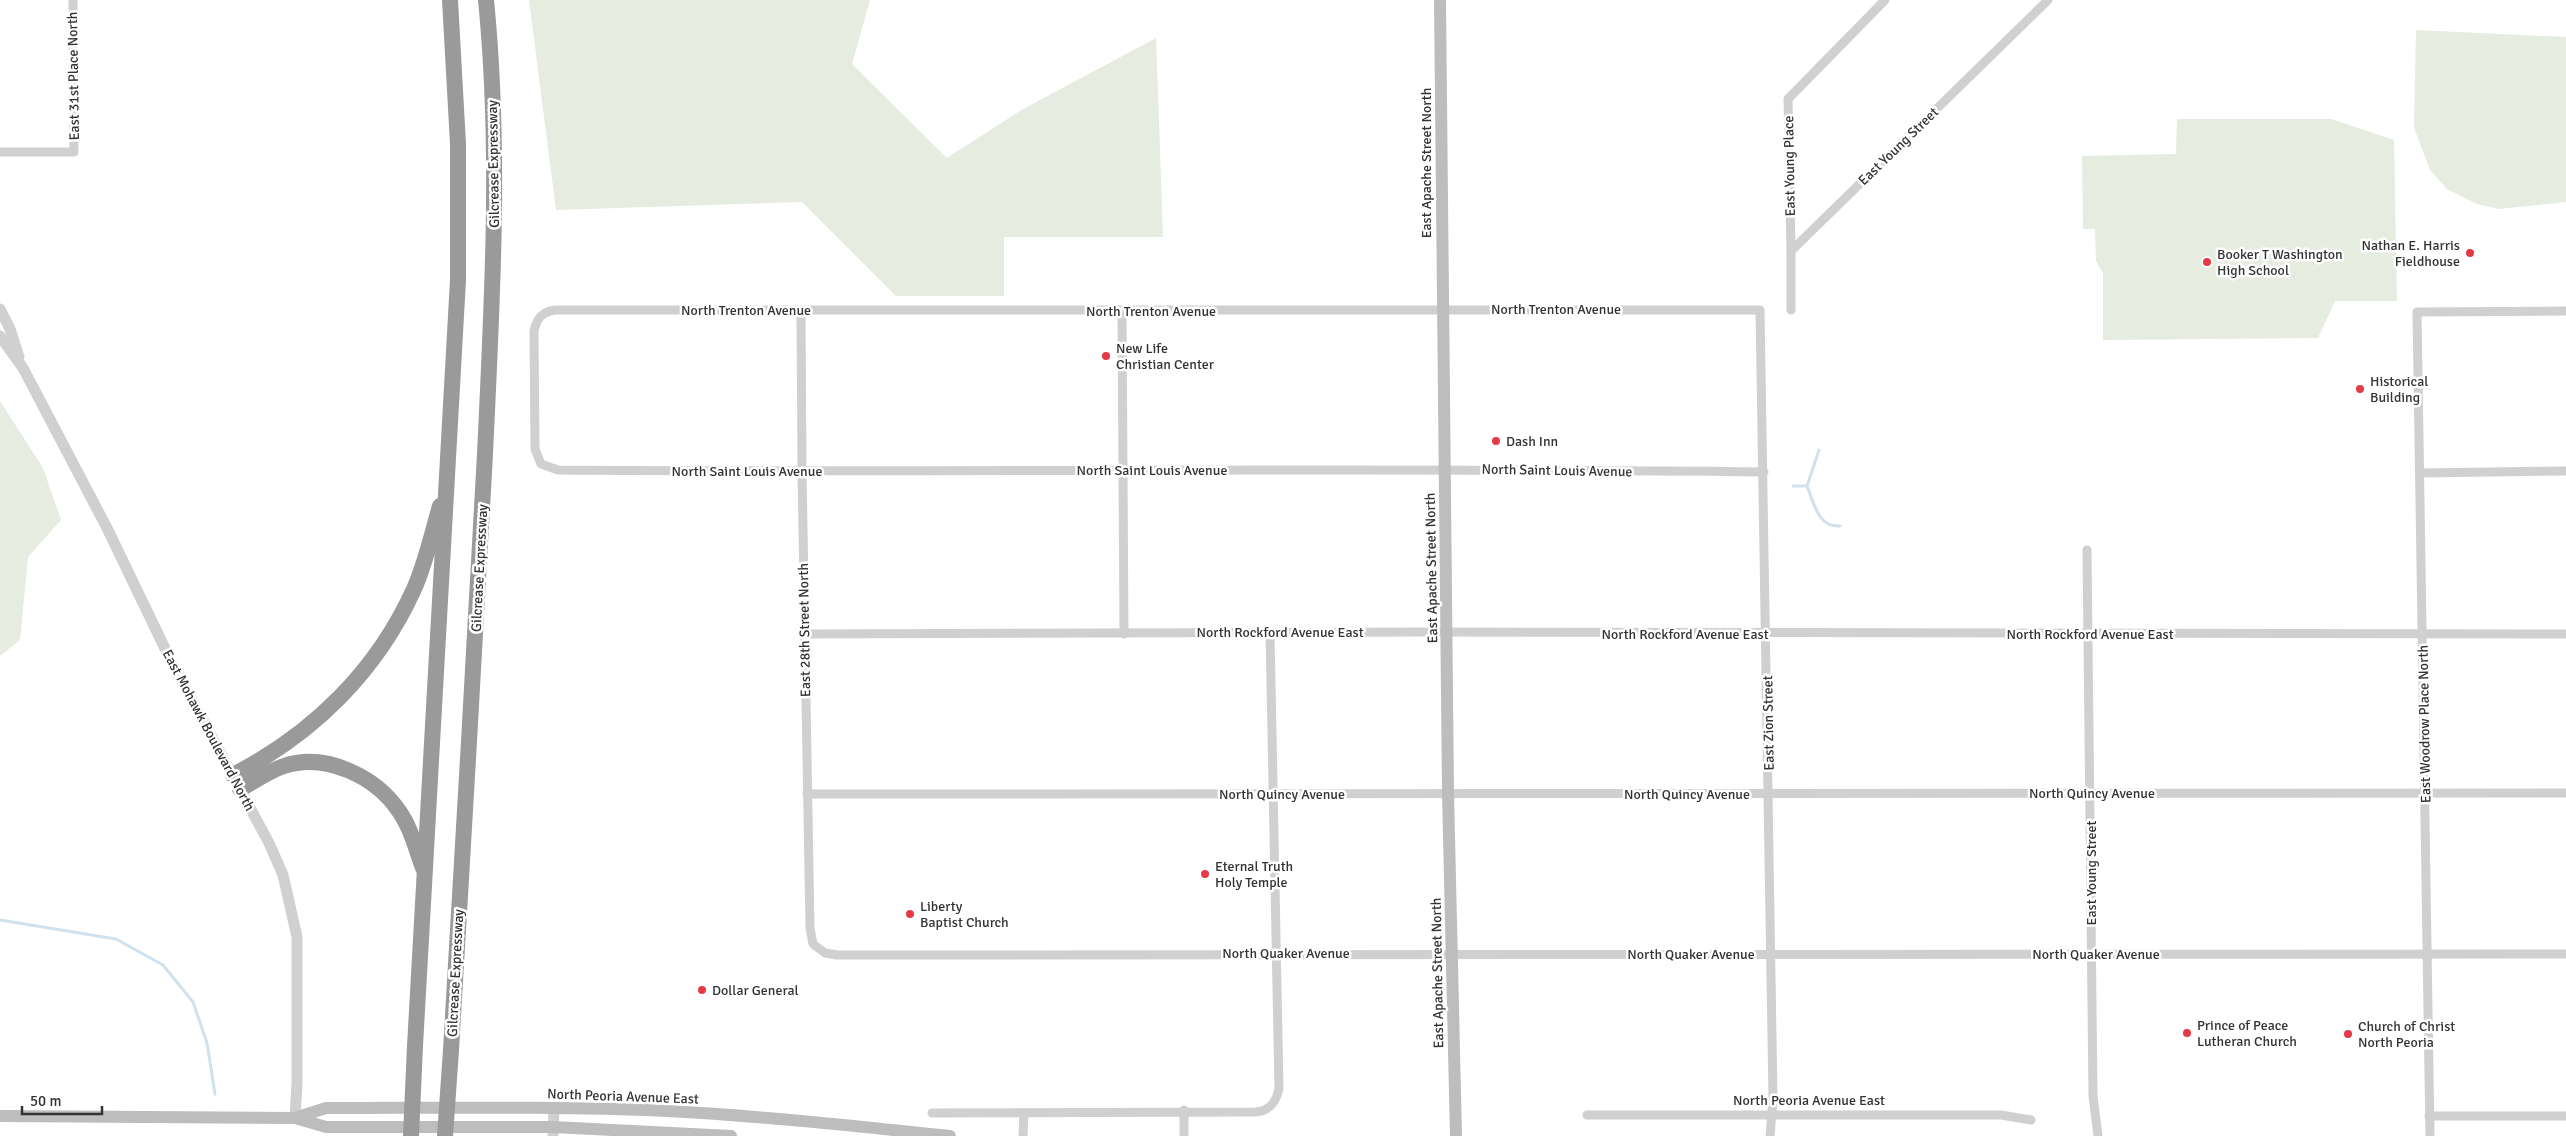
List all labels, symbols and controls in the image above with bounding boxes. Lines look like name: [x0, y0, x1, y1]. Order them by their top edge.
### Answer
street label: East 31st Place North: [64, 11, 83, 140]
street label: East Apache Street North: [1418, 88, 1435, 238]
street label: Gilcrease Expressway: [484, 99, 503, 228]
street label: East Young Street: [1855, 104, 1942, 189]
street label: East Young Place: [1780, 115, 1799, 217]
place label: Nathan E. Harris Fieldhouse: [2362, 237, 2460, 270]
place label: Booker T Washington High School: [2217, 246, 2343, 279]
marker: Nathan E. Harris Fieldhouse: [2464, 247, 2476, 259]
marker: Booker T Washington High School: [2201, 256, 2213, 268]
street label: North Trenton Avenue: [1491, 301, 1621, 318]
street label: North Trenton Avenue: [681, 302, 811, 319]
street label: North Trenton Avenue: [1086, 303, 1216, 320]
place label: New Life Christian Center: [1116, 340, 1215, 373]
marker: New Life Christian Center: [1100, 350, 1112, 362]
place label: Historical Building: [2370, 373, 2428, 406]
marker: Historical Building: [2354, 383, 2366, 395]
place label: Dash Inn: [1506, 433, 1558, 450]
marker: Dash Inn: [1490, 435, 1502, 447]
street label: North Saint Louis Avenue: [1481, 461, 1633, 480]
street label: North Saint Louis Avenue: [1077, 462, 1227, 479]
street label: North Saint Louis Avenue: [672, 463, 822, 480]
street label: East Apache Street North: [1422, 493, 1441, 643]
street label: Gilcrease Expressway: [468, 503, 491, 632]
street label: East 28th Street North: [795, 563, 814, 697]
street label: North Rockford Avenue East: [1196, 624, 1364, 641]
street label: North Rockford Avenue East: [1601, 626, 1769, 643]
street label: North Rockford Avenue East: [2006, 626, 2174, 643]
street label: East Woodrow Place North: [2415, 645, 2434, 803]
street label: East Mohawk Boulevard North: [159, 647, 258, 814]
street label: East Zion Street: [1759, 675, 1778, 771]
street label: North Quincy Avenue: [2029, 785, 2155, 802]
street label: North Quincy Avenue: [1219, 786, 1345, 803]
street label: North Quincy Avenue: [1624, 786, 1750, 803]
street label: East Young Street: [2083, 821, 2100, 925]
place label: Eternal Truth Holy Temple: [1215, 858, 1293, 891]
marker: Eternal Truth Holy Temple: [1199, 868, 1211, 880]
place label: Liberty Baptist Church: [920, 898, 1009, 931]
street label: East Apache Street North: [1428, 898, 1447, 1048]
street label: Gilcrease Expressway: [444, 908, 467, 1037]
marker: Liberty Baptist Church: [904, 908, 916, 920]
street label: North Quaker Avenue: [1222, 945, 1350, 962]
street label: North Quaker Avenue: [1627, 946, 1755, 963]
street label: North Quaker Avenue: [2032, 946, 2160, 963]
place label: Dollar General: [712, 982, 799, 999]
marker: Dollar General: [696, 984, 708, 996]
place label: Prince of Peace Lutheran Church: [2197, 1017, 2297, 1050]
place label: Church of Christ North Peoria: [2358, 1018, 2455, 1051]
marker: Prince of Peace Lutheran Church: [2181, 1027, 2193, 1039]
marker: Church of Christ North Peoria: [2342, 1028, 2354, 1040]
scale bar: [22, 1084, 102, 1116]
street label: North Peoria Avenue East: [547, 1085, 699, 1108]
text: 50 m: [30, 1092, 61, 1110]
street label: North Peoria Avenue East: [1733, 1092, 1885, 1109]

